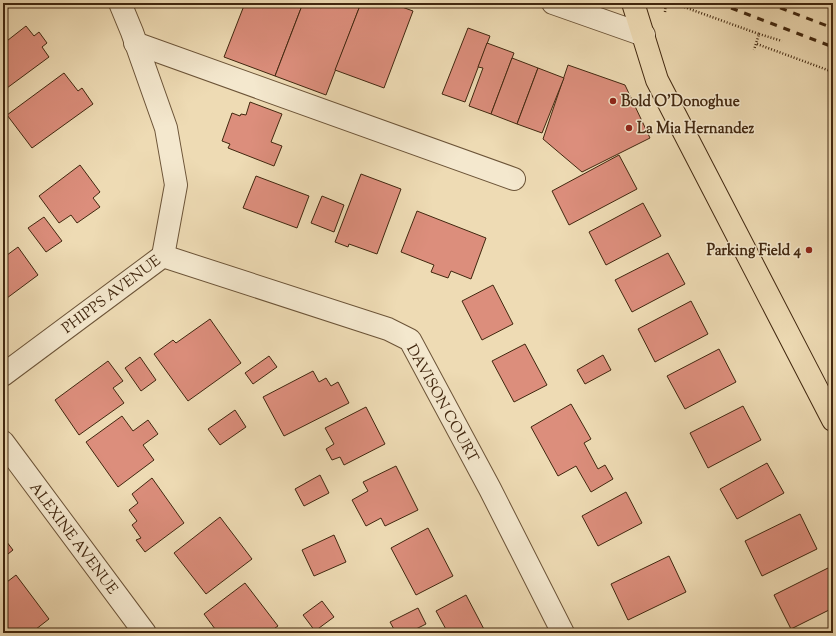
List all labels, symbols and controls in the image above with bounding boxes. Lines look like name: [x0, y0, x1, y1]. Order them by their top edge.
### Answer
place label: Bold O'Donoghue: [621, 92, 740, 113]
marker: Bold O'Donoghue: [608, 96, 618, 106]
place label: La Mia Hernandez: [637, 119, 755, 140]
marker: La Mia Hernandez: [624, 123, 634, 133]
place label: Parking Field 4: [706, 241, 801, 262]
marker: Parking Field 4: [804, 245, 814, 255]
street label: PHIPPS AVENUE: [58, 251, 166, 339]
street label: DAVISON COURT: [400, 341, 483, 467]
street label: ALEXINE AVENUE: [24, 479, 122, 599]

